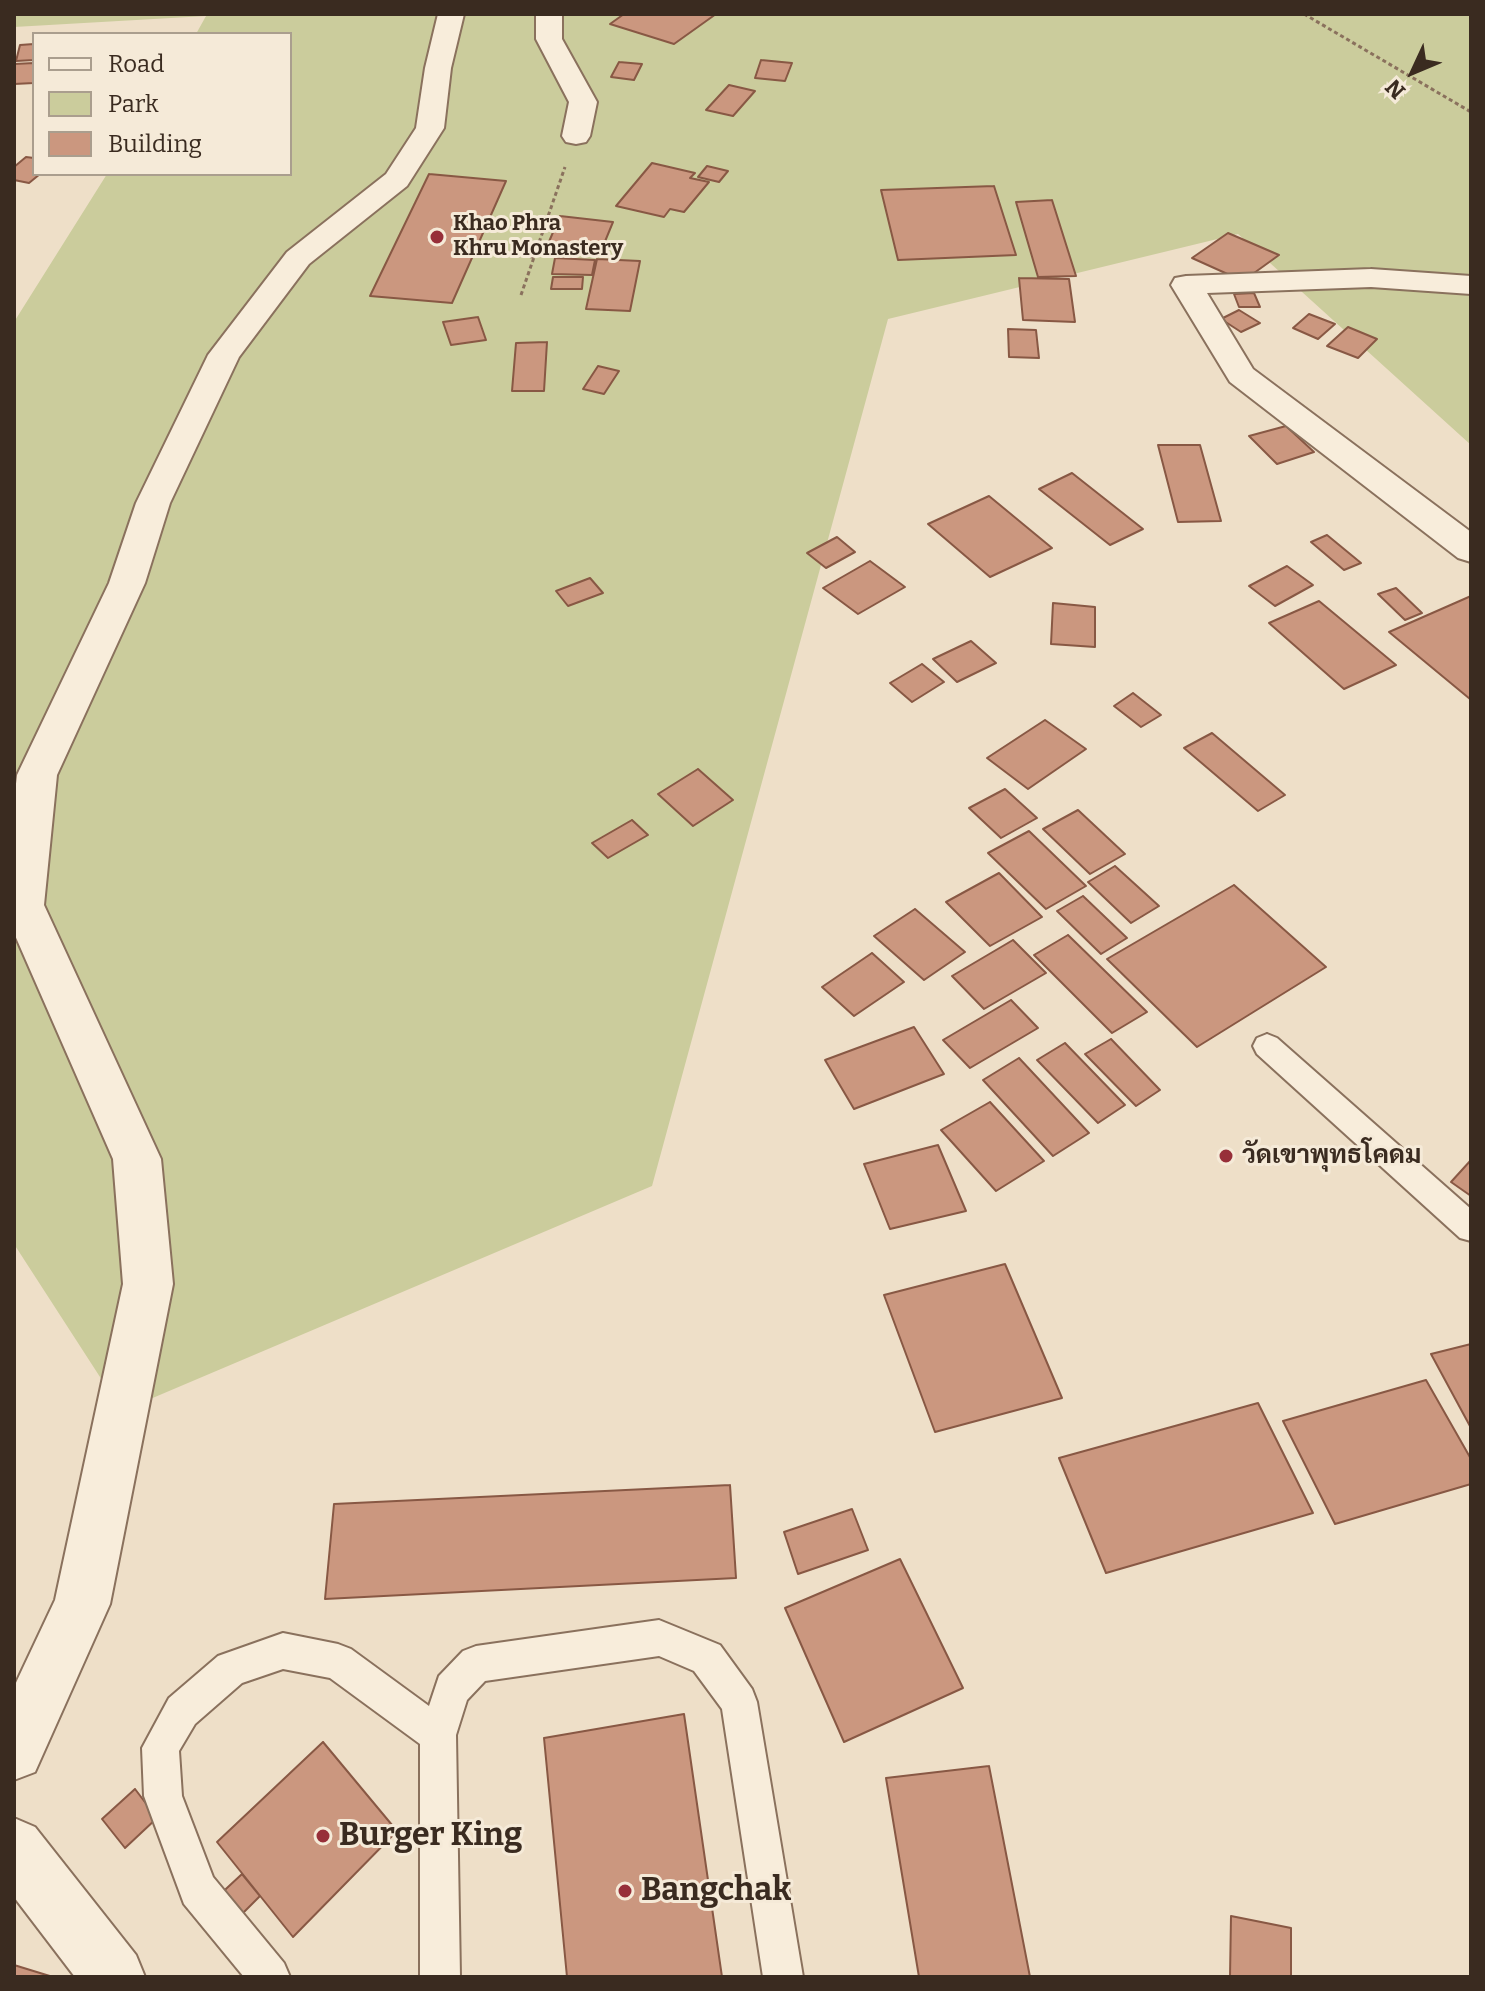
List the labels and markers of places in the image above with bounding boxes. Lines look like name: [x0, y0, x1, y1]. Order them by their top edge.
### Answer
place label: Khao Phra Khru Monastery: [453, 211, 623, 262]
marker: Khao Phra Khru Monastery: [428, 228, 446, 246]
place label: วัดเขาพุทธโคดม: [1242, 1140, 1421, 1172]
marker: วัดเขาพุทธโคดม: [1217, 1147, 1235, 1165]
place label: Burger King: [339, 1817, 522, 1855]
marker: Burger King: [314, 1827, 332, 1845]
place label: Bangchak: [641, 1872, 791, 1910]
marker: Bangchak: [616, 1882, 634, 1900]

